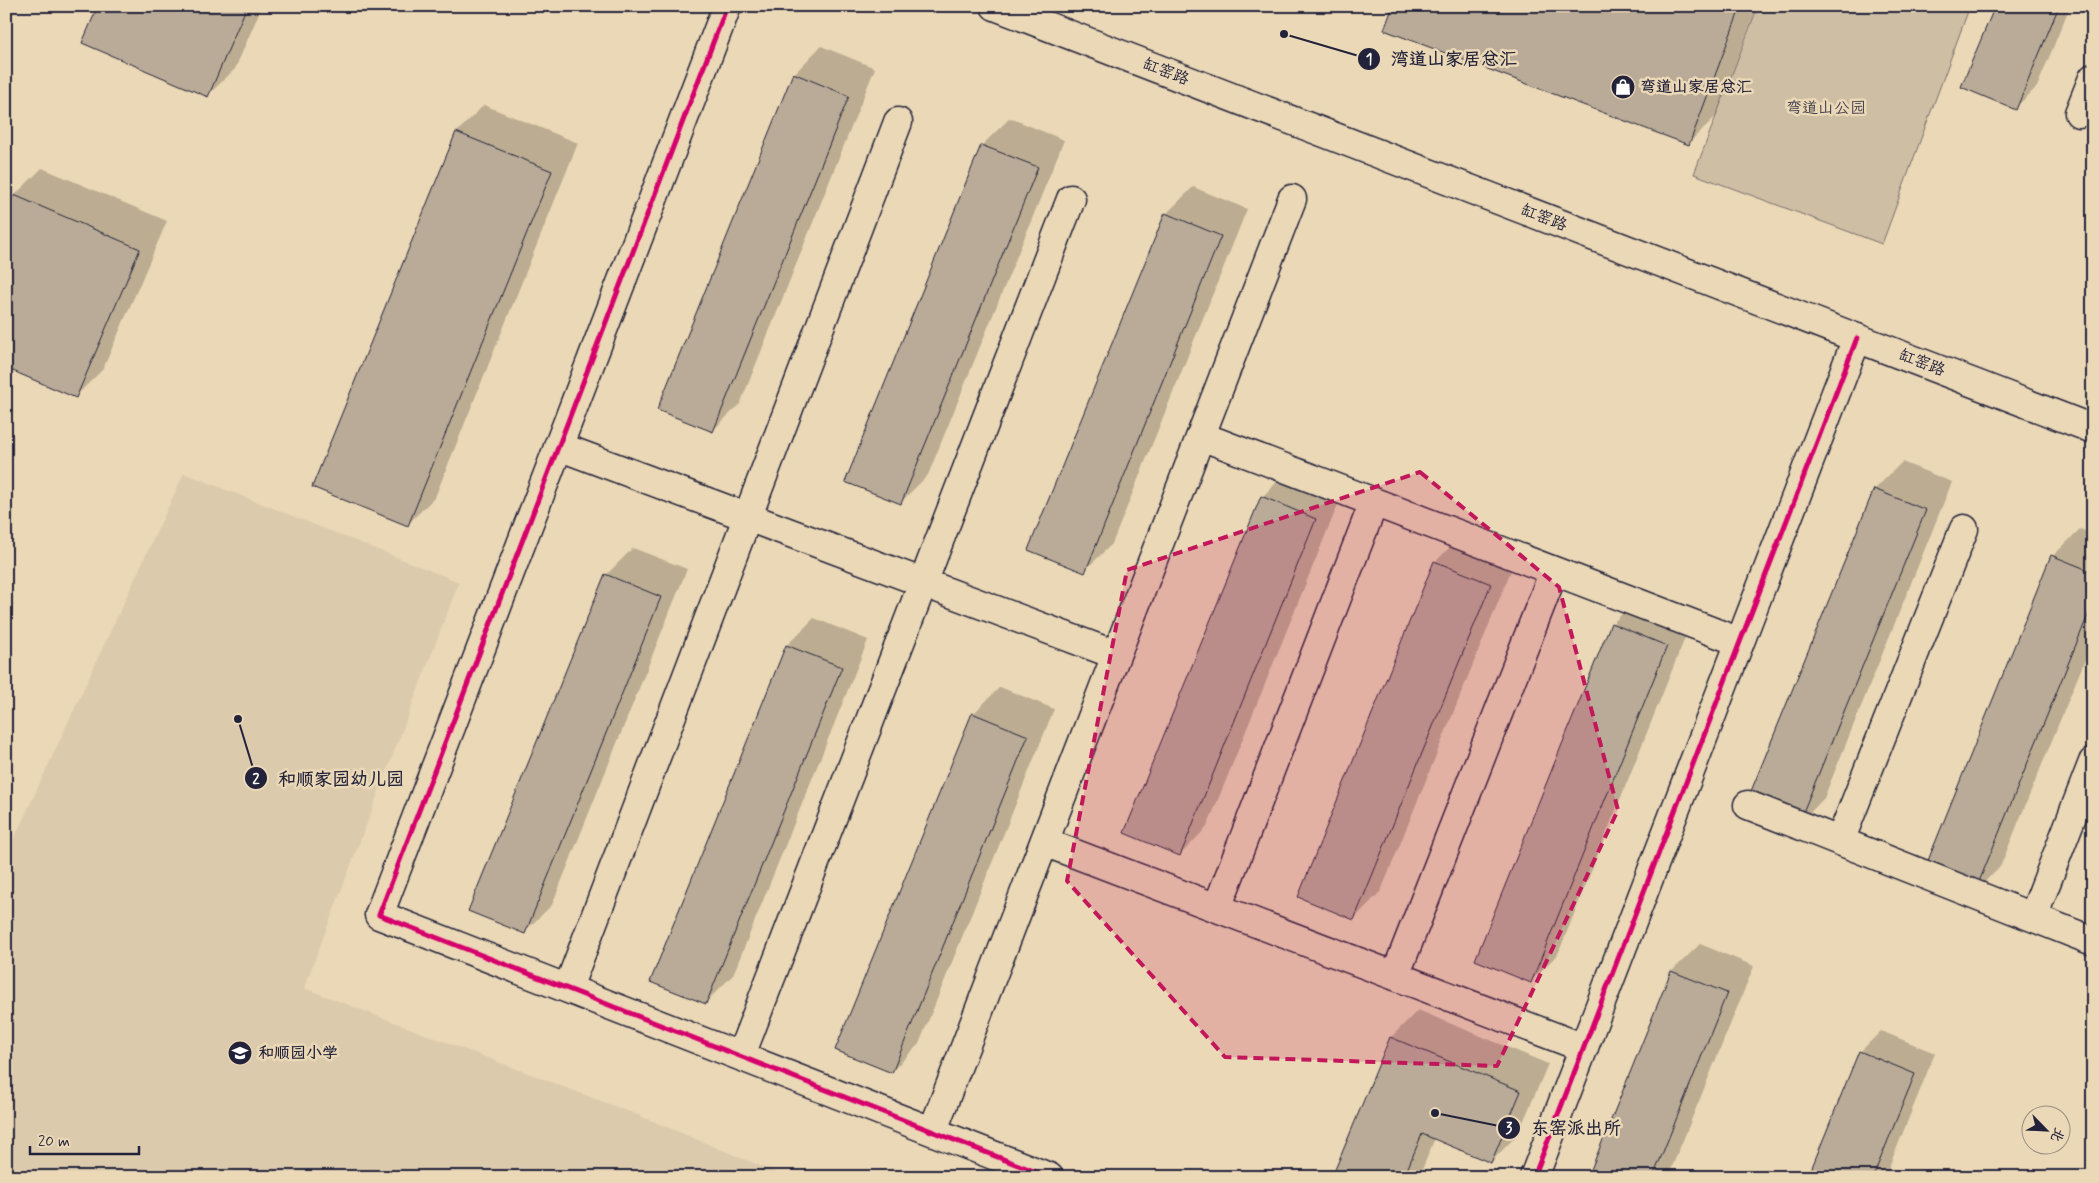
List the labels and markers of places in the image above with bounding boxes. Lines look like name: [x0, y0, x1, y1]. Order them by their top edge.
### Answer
callout: 湾道山家居总汇: [1356, 42, 1527, 75]
shop icon: 弯道山家居总汇: [1610, 74, 1636, 100]
place label: 弯道山家居总汇: [1640, 77, 1752, 98]
callout: 和顺家园幼儿园: [243, 762, 414, 795]
school or university icon: 和顺园小学: [227, 1040, 253, 1066]
place label: 和顺园小学: [258, 1043, 338, 1064]
callout: 东窑派出所: [1496, 1111, 1631, 1144]

